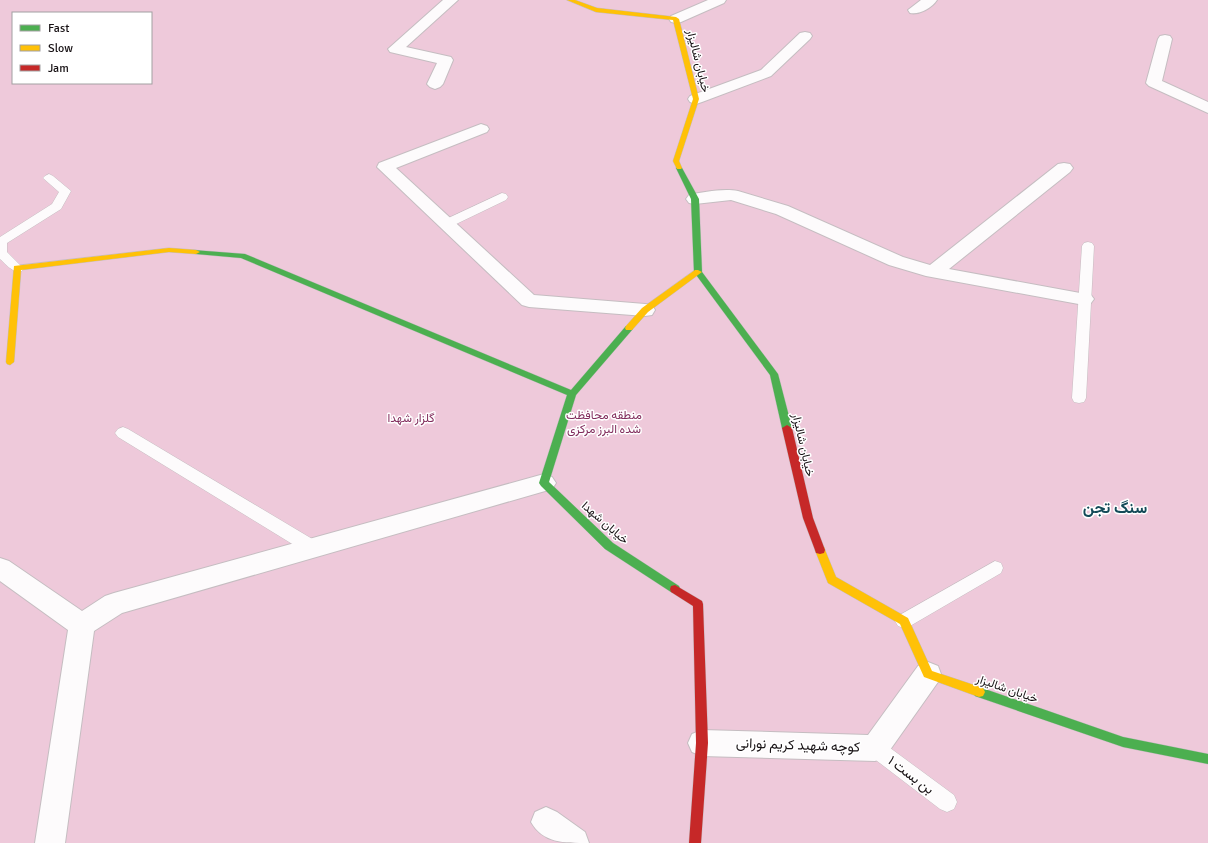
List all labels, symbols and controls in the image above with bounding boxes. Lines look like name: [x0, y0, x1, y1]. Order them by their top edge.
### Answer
legend: [12, 12, 152, 84]
text: Fast: [48, 21, 69, 36]
street label: خیابان شالیزار: [683, 27, 713, 94]
text: Slow: [48, 41, 73, 56]
text: Jam: [48, 61, 69, 76]
park label: منطقه محافظت شده البرز مرکزی: [566, 408, 642, 437]
park label: گلزار شهدا: [387, 411, 435, 426]
street label: خیابان شالیزار: [788, 411, 818, 478]
street label: خیابان شهدا: [578, 498, 632, 548]
district label: سنگ تجن: [1083, 498, 1148, 518]
street label: خیابان شالیزار: [973, 671, 1040, 707]
street label: کوچه شهید کریم نورانی: [736, 734, 860, 757]
street label: بن بست ۱: [885, 752, 937, 798]

